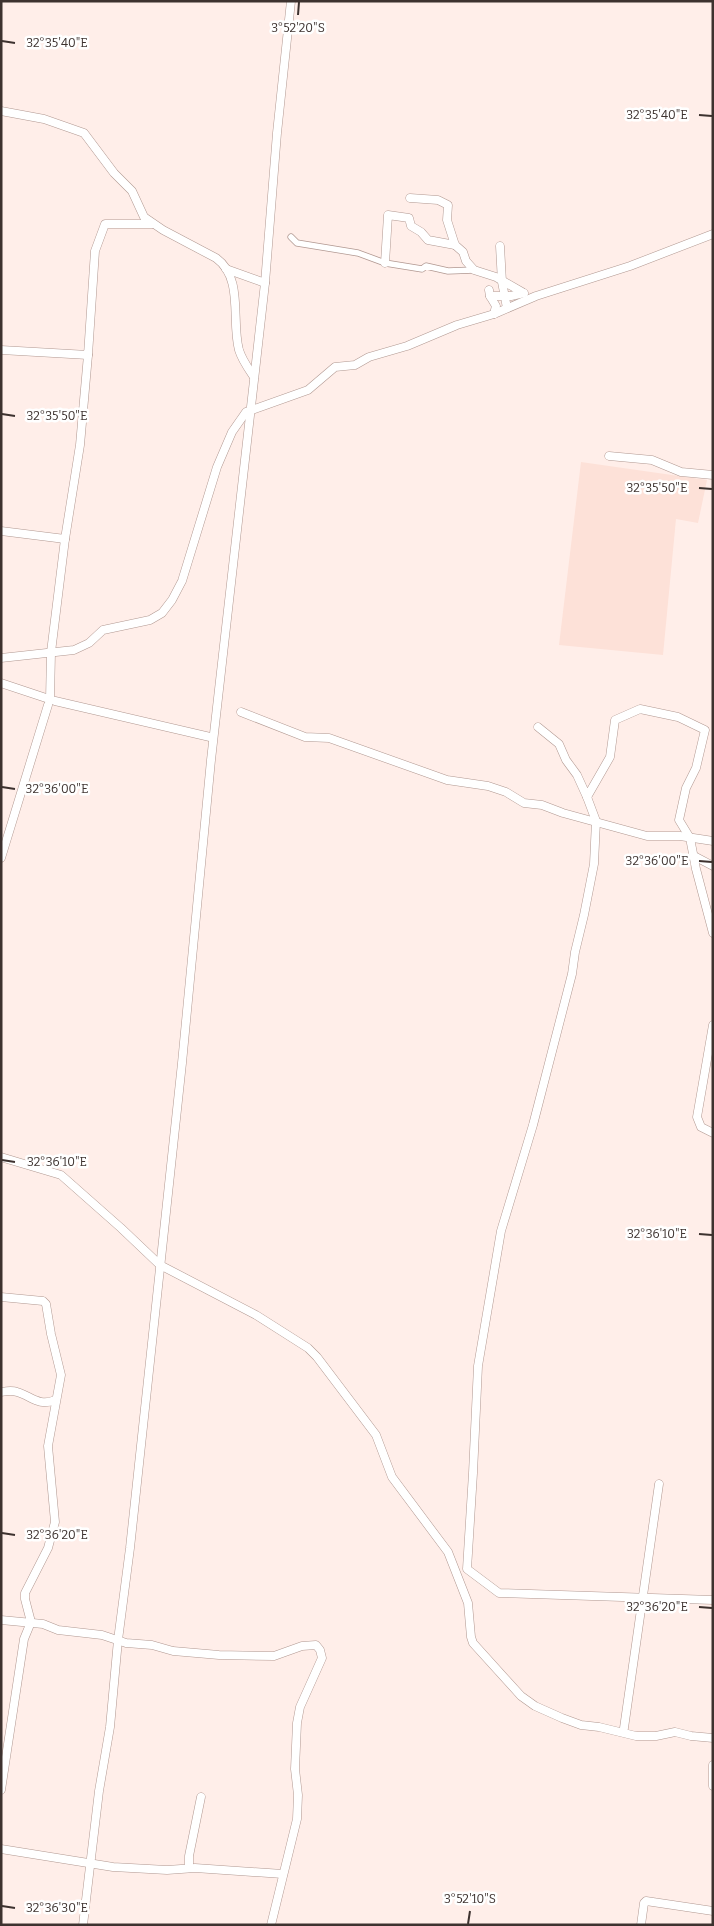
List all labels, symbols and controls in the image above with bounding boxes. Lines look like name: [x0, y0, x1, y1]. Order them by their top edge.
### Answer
text: 3°52'20"S: [271, 21, 325, 35]
text: 32°35'40"E: [26, 36, 88, 50]
text: 32°35'40"E: [626, 108, 688, 122]
text: 32°35'50"E: [27, 409, 87, 423]
text: 32°35'50"E: [627, 481, 687, 495]
text: 32°36'00"E: [26, 782, 88, 796]
text: 32°36'00"E: [626, 854, 688, 868]
text: 32°36'10"E: [27, 1155, 87, 1169]
text: 32°36'10"E: [627, 1227, 687, 1241]
text: 32°36'20"E: [26, 1528, 88, 1542]
text: 32°36'20"E: [626, 1600, 688, 1614]
text: 3°52'10"S: [444, 1892, 496, 1906]
text: 32°36'30"E: [26, 1901, 88, 1915]

